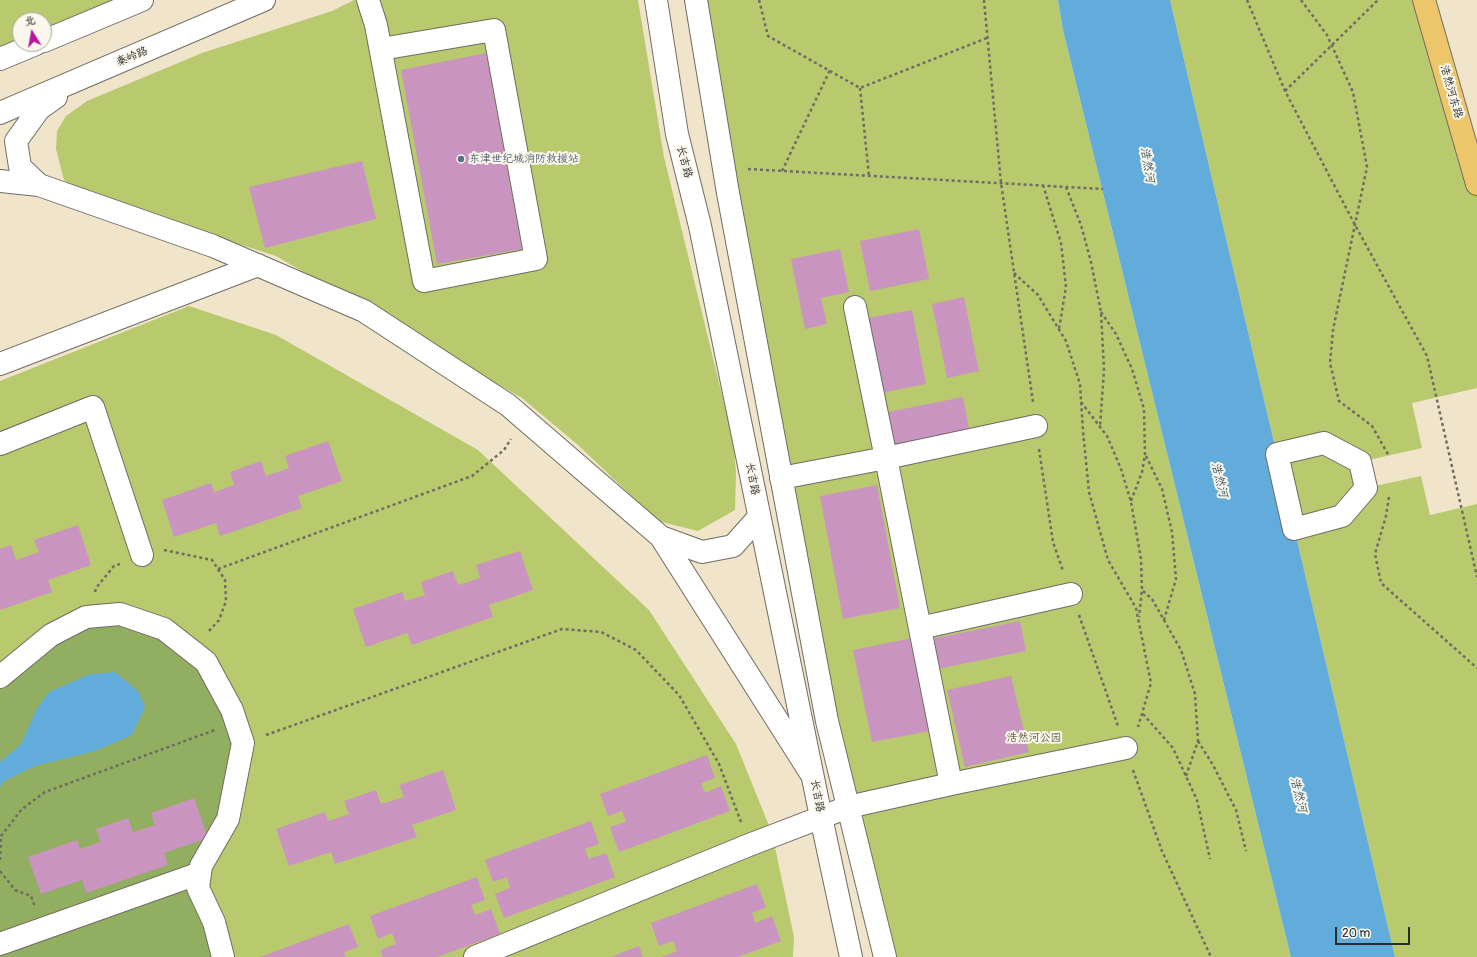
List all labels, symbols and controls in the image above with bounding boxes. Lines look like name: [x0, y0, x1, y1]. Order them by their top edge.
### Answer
north arrow: [12, 12, 52, 52]
text: 北: [23, 13, 36, 28]
street label: 秦岭路: [114, 44, 150, 70]
street label: 浩然河东路: [1437, 64, 1465, 120]
street label: 长吉路: [674, 144, 694, 180]
water label: 浩然河: [1137, 146, 1157, 184]
place label: 东津世纪城消防救援站: [469, 152, 579, 166]
marker: 东津世纪城消防救援站: [456, 154, 466, 164]
water label: 浩然河: [1208, 461, 1230, 499]
street label: 长吉路: [742, 462, 762, 496]
park label: 浩然河公园: [1007, 731, 1061, 745]
water label: 浩然河: [1287, 776, 1309, 814]
street label: 长吉路: [807, 779, 827, 813]
scale bar: [1337, 919, 1412, 945]
text: 20 m: [1342, 926, 1370, 941]

